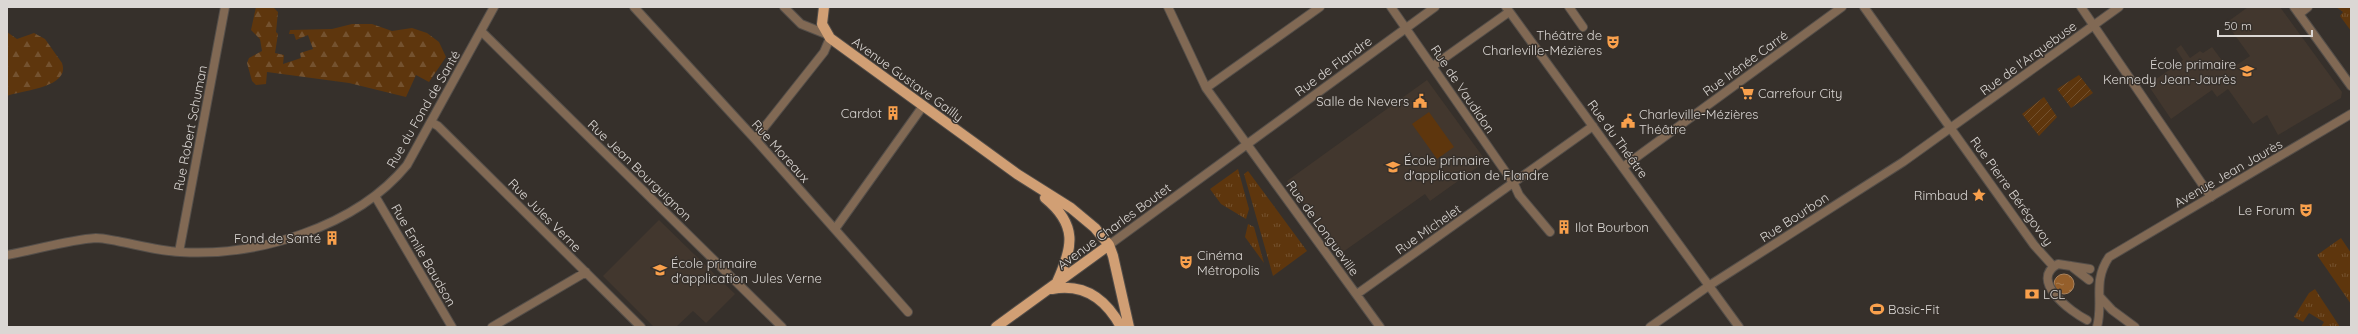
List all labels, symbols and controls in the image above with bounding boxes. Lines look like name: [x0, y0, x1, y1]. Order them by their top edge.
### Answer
scale bar: [2218, 12, 2312, 38]
street label: Rue de l'Arquebuse: [1977, 18, 2079, 98]
text: 50 m: [2224, 18, 2252, 33]
place label: Théâtre de Charleville-Mézières: [1483, 27, 1602, 58]
street label: Rue Irénée Carré: [1699, 27, 1791, 99]
street label: Avenue Gustave Gailly: [849, 33, 967, 125]
street label: Rue de Flandre: [1291, 33, 1375, 99]
theatre icon: Théâtre de Charleville-Mézières: [1605, 34, 1621, 50]
street label: Rue de Vaudidon: [1428, 42, 1498, 136]
street label: Rue du Fond de Santé: [383, 47, 463, 171]
place label: École primaire Kennedy Jean-Jaurès: [2103, 56, 2236, 87]
school or university icon: École primaire Kennedy Jean-Jaurès: [2239, 63, 2255, 79]
street label: Rue Robert Schuman: [170, 64, 210, 192]
supermarket icon: Carrefour City: [1739, 85, 1755, 101]
place label: Carrefour City: [1758, 85, 1843, 101]
place label: Salle de Nevers: [1316, 93, 1409, 109]
public building icon: Salle de Nevers: [1412, 93, 1428, 109]
street label: Rue du Théâtre: [1584, 97, 1652, 181]
place label: Cardot: [841, 105, 882, 121]
building icon: Cardot: [885, 105, 901, 121]
place label: Charleville-Mézières Théâtre: [1639, 106, 1758, 137]
public building icon: Charleville-Mézières Théâtre: [1620, 113, 1636, 129]
street label: Rue Jean Bourguignon: [585, 116, 695, 224]
street label: Rue Moreaux: [749, 116, 813, 186]
street label: Rue Pierre Bérégovoy: [1967, 133, 2057, 249]
street label: Avenue Jean Jaurès: [2171, 135, 2285, 211]
place label: École primaire d'application de Flandre: [1404, 152, 1549, 183]
school or university icon: École primaire d'application de Flandre: [1385, 159, 1401, 175]
street label: Rue Jules Verne: [505, 175, 585, 255]
street label: Rue de Longueville: [1283, 177, 1363, 279]
street label: Avenue Charles Boutet: [1054, 179, 1174, 273]
place label: Rimbaud: [1914, 187, 1968, 203]
place icon: Rimbaud: [1971, 187, 1987, 203]
street label: Rue Bourbon: [1757, 189, 1831, 245]
street label: Rue Emile Baudson: [388, 201, 460, 309]
street label: Rue Michelet: [1392, 201, 1464, 257]
place label: Le Forum: [2238, 202, 2295, 218]
theatre icon: Le Forum: [2298, 202, 2314, 218]
building icon: Ilot Bourbon: [1556, 219, 1572, 235]
place label: Ilot Bourbon: [1575, 219, 1649, 235]
place label: Fond de Santé: [234, 230, 321, 246]
building icon: Fond de Santé: [324, 230, 340, 246]
place label: Cinéma Métropolis: [1197, 247, 1260, 278]
theatre icon: Cinéma Métropolis: [1178, 254, 1194, 270]
place label: École primaire d'application Jules Verne: [671, 255, 822, 286]
school or university icon: École primaire d'application Jules Verne: [652, 262, 668, 278]
bank icon: LCL: [2024, 286, 2040, 302]
place label: LCL: [2043, 286, 2065, 302]
sports icon: Basic-Fit: [1869, 301, 1885, 317]
place label: Basic-Fit: [1888, 301, 1940, 317]

